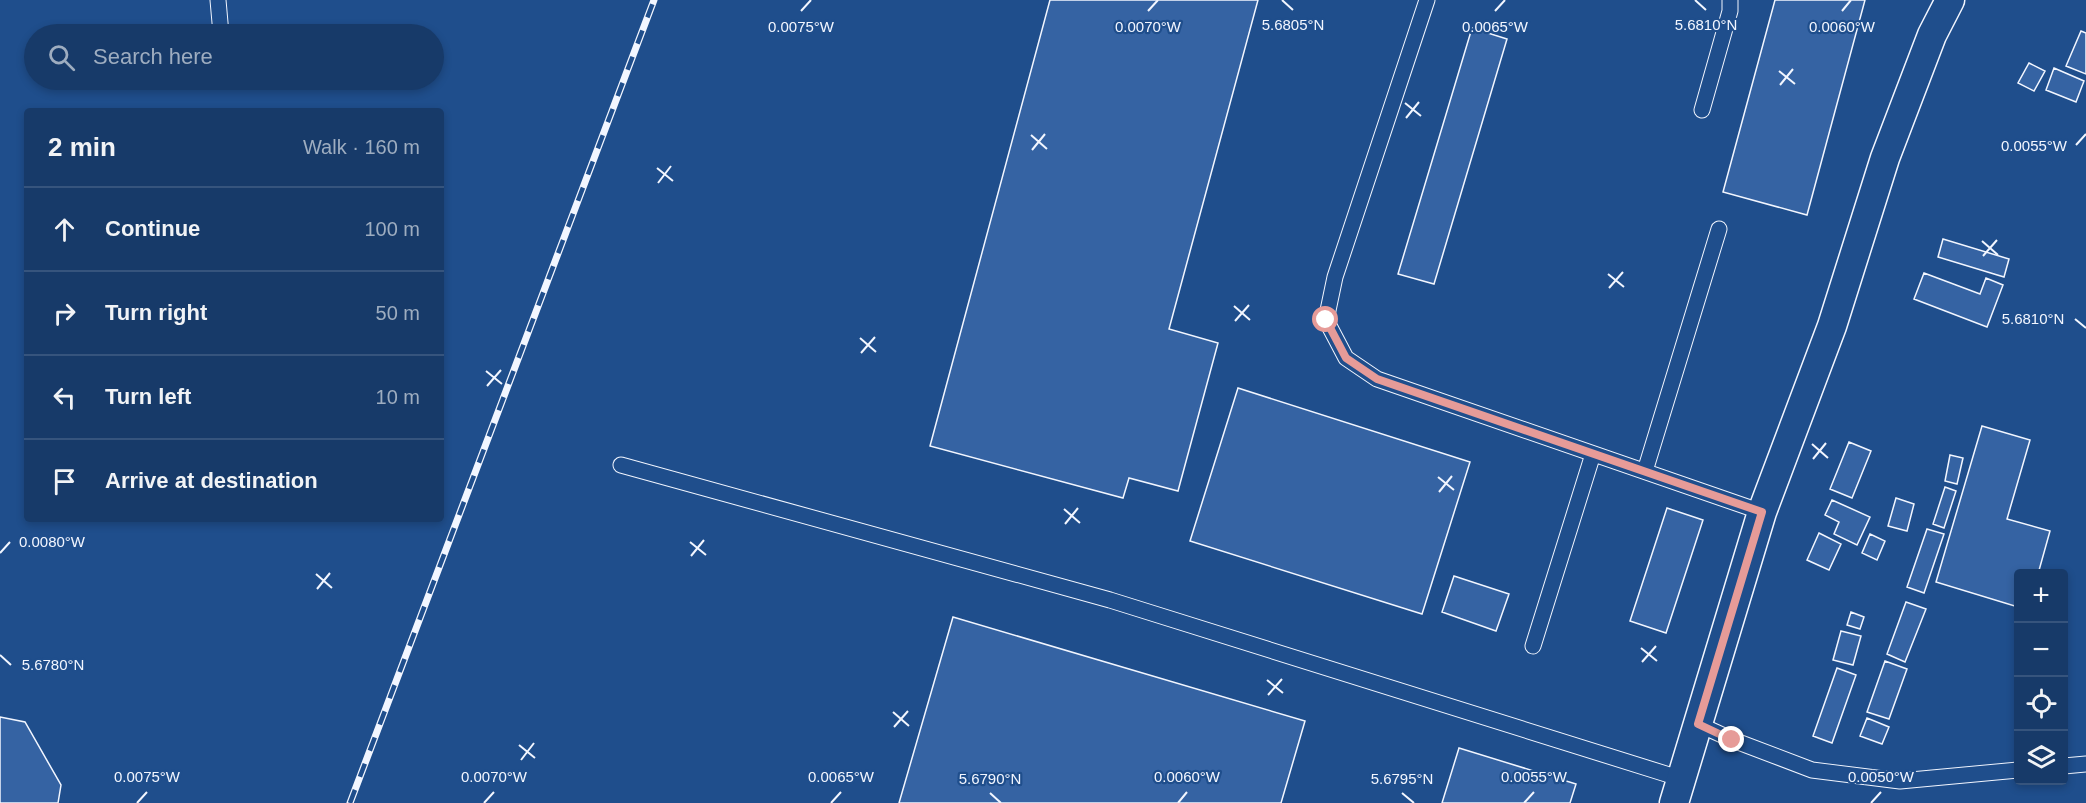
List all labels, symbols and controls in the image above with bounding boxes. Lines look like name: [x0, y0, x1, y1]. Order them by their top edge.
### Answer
text: 5.6805°N: [1262, 16, 1324, 33]
text: 5.6810°N: [1675, 16, 1737, 33]
text: 0.0075°W: [768, 18, 835, 35]
text: 0.0070°W: [1115, 18, 1182, 35]
text: 0.0065°W: [1462, 18, 1529, 35]
text: 0.0060°W: [1809, 18, 1876, 35]
search box: [24, 24, 444, 90]
icon: search: [45, 41, 78, 74]
text: Search here: [93, 44, 213, 69]
text: 2 min: [48, 132, 116, 162]
text: Walk · 160 m: [303, 136, 420, 158]
text: 0.0055°W: [2001, 137, 2068, 154]
icon: ahead: [48, 213, 81, 246]
text: Continue: [105, 216, 200, 241]
text: 100 m: [364, 218, 420, 240]
icon: right: [48, 297, 81, 330]
text: Turn right: [105, 300, 207, 325]
text: 50 m: [376, 302, 420, 324]
route start: [1312, 306, 1338, 332]
text: 5.6810°N: [2002, 310, 2064, 327]
icon: left: [48, 381, 81, 414]
text: Turn left: [105, 384, 191, 409]
text: 10 m: [376, 386, 420, 408]
icon: arrive: [48, 465, 81, 498]
text: Arrive at destination: [105, 468, 318, 493]
text: 0.0080°W: [19, 533, 86, 550]
map controls: [2014, 569, 2068, 785]
button: +: [2014, 569, 2068, 623]
button: −: [2014, 623, 2068, 677]
text: 5.6780°N: [22, 656, 84, 673]
button: locate: [2014, 677, 2068, 731]
route end: [1718, 726, 1744, 752]
button: layers: [2014, 731, 2068, 785]
text: 0.0075°W: [114, 768, 181, 785]
text: 0.0070°W: [461, 768, 528, 785]
text: 0.0065°W: [808, 768, 875, 785]
text: 0.0060°W: [1154, 768, 1221, 785]
text: 0.0055°W: [1501, 768, 1568, 785]
text: 0.0050°W: [1848, 768, 1915, 785]
text: 5.6790°N: [959, 770, 1021, 787]
text: 5.6795°N: [1371, 770, 1433, 787]

